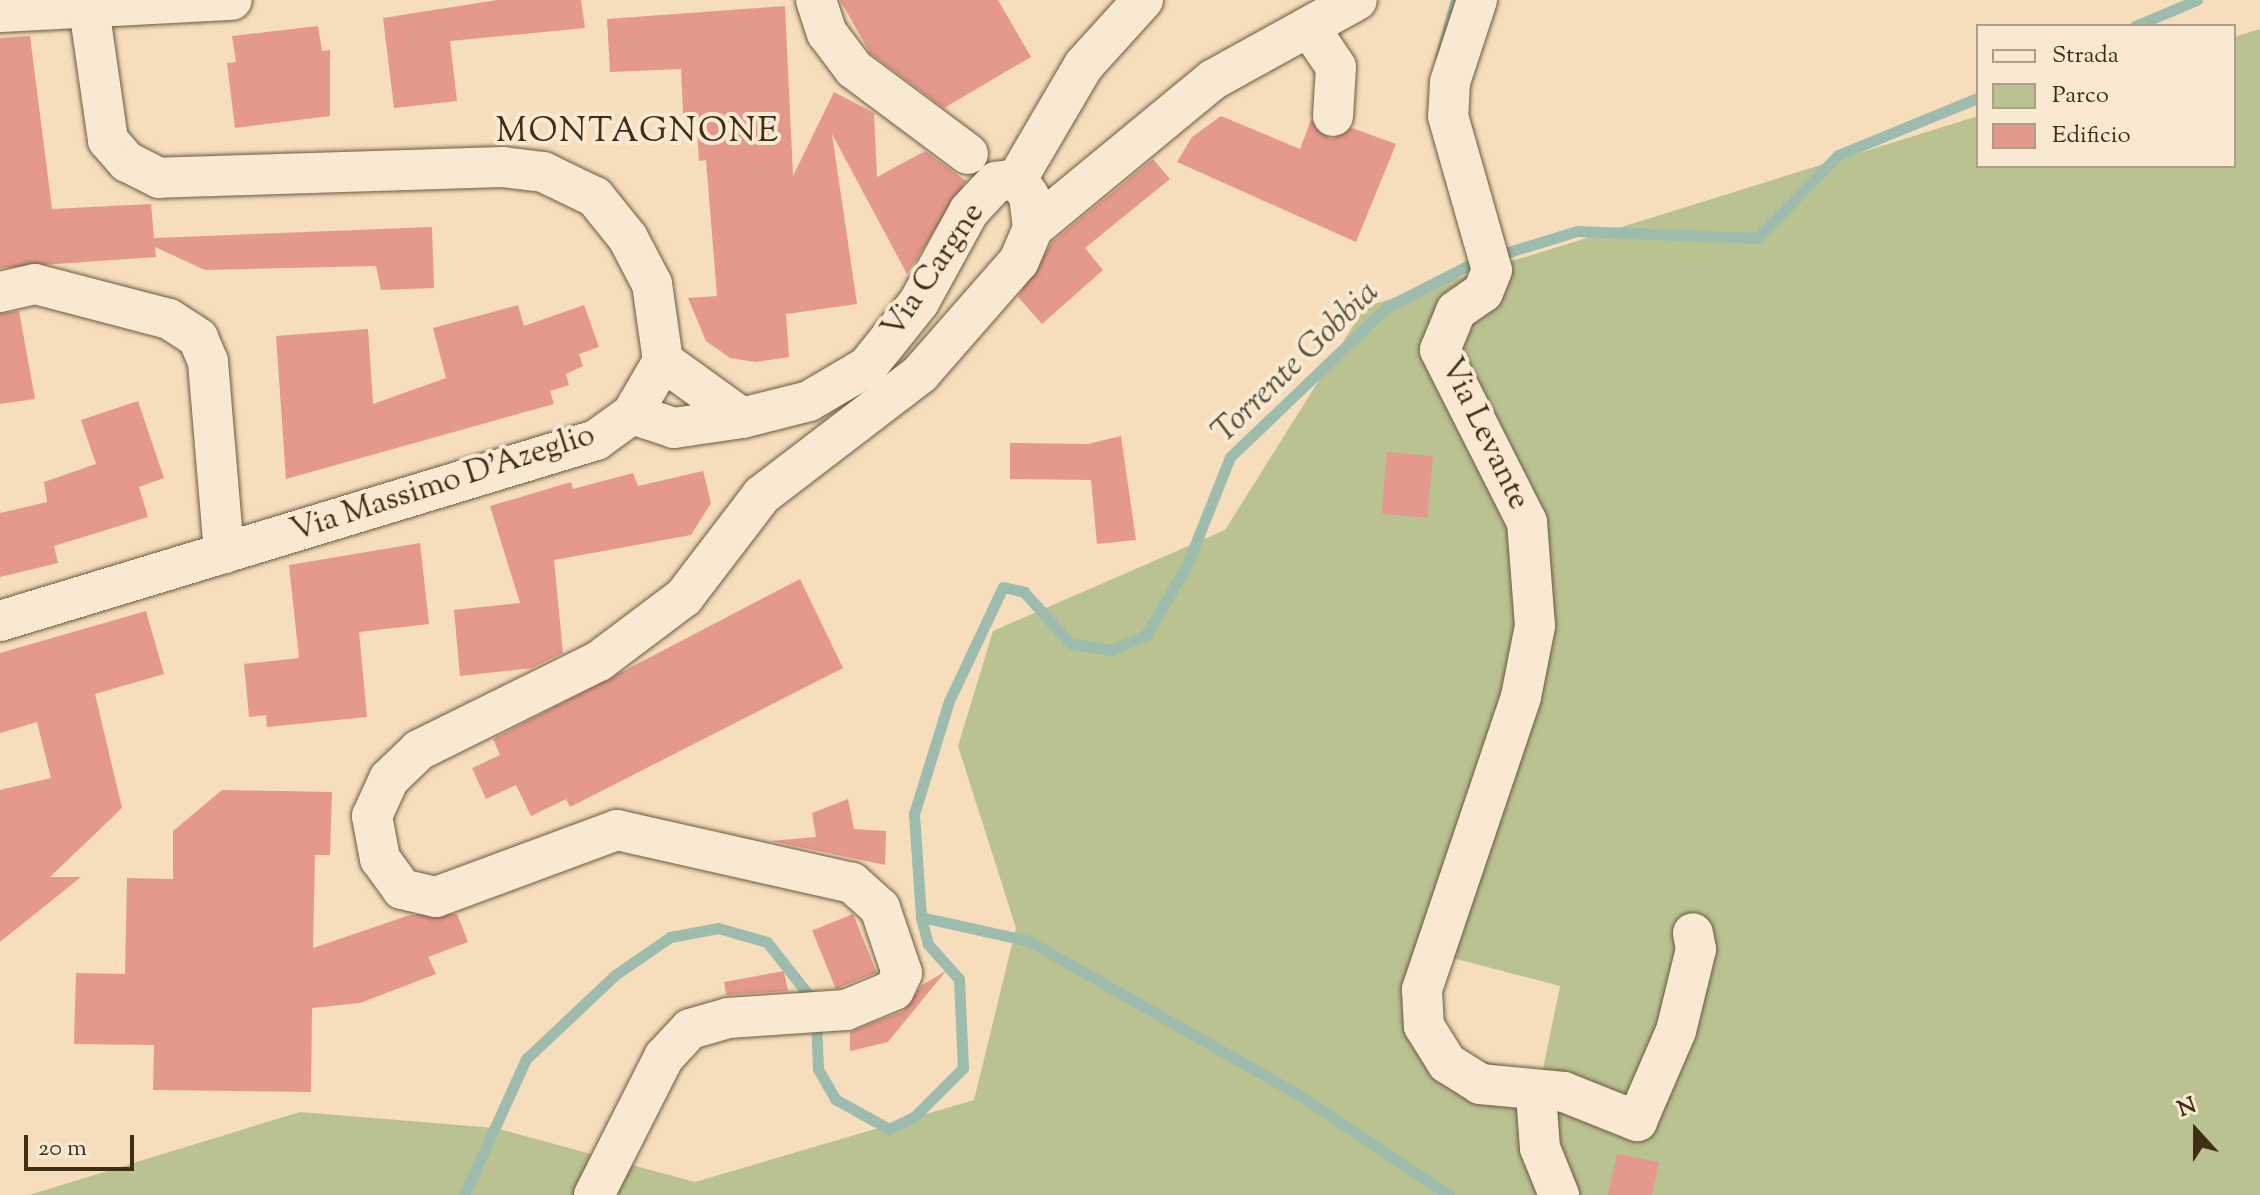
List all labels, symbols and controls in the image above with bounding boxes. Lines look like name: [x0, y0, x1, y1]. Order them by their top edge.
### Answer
legend: [1976, 24, 2236, 168]
text: Strada: [2052, 39, 2119, 73]
text: Parco: [2052, 79, 2109, 113]
district label: MONTAGNONE: [496, 113, 780, 153]
text: Edificio: [2052, 119, 2131, 153]
street label: Via Cargne: [875, 196, 993, 346]
water label: Torrente Gobbia: [1204, 273, 1388, 453]
street label: Via Levante: [1431, 352, 1537, 516]
street label: Via Massimo D'Azeglio: [286, 417, 600, 551]
north arrow: [2156, 1091, 2236, 1171]
text: N: [2173, 1091, 2201, 1127]
scale bar: [28, 1119, 138, 1169]
text: 20 m: [38, 1132, 87, 1166]

